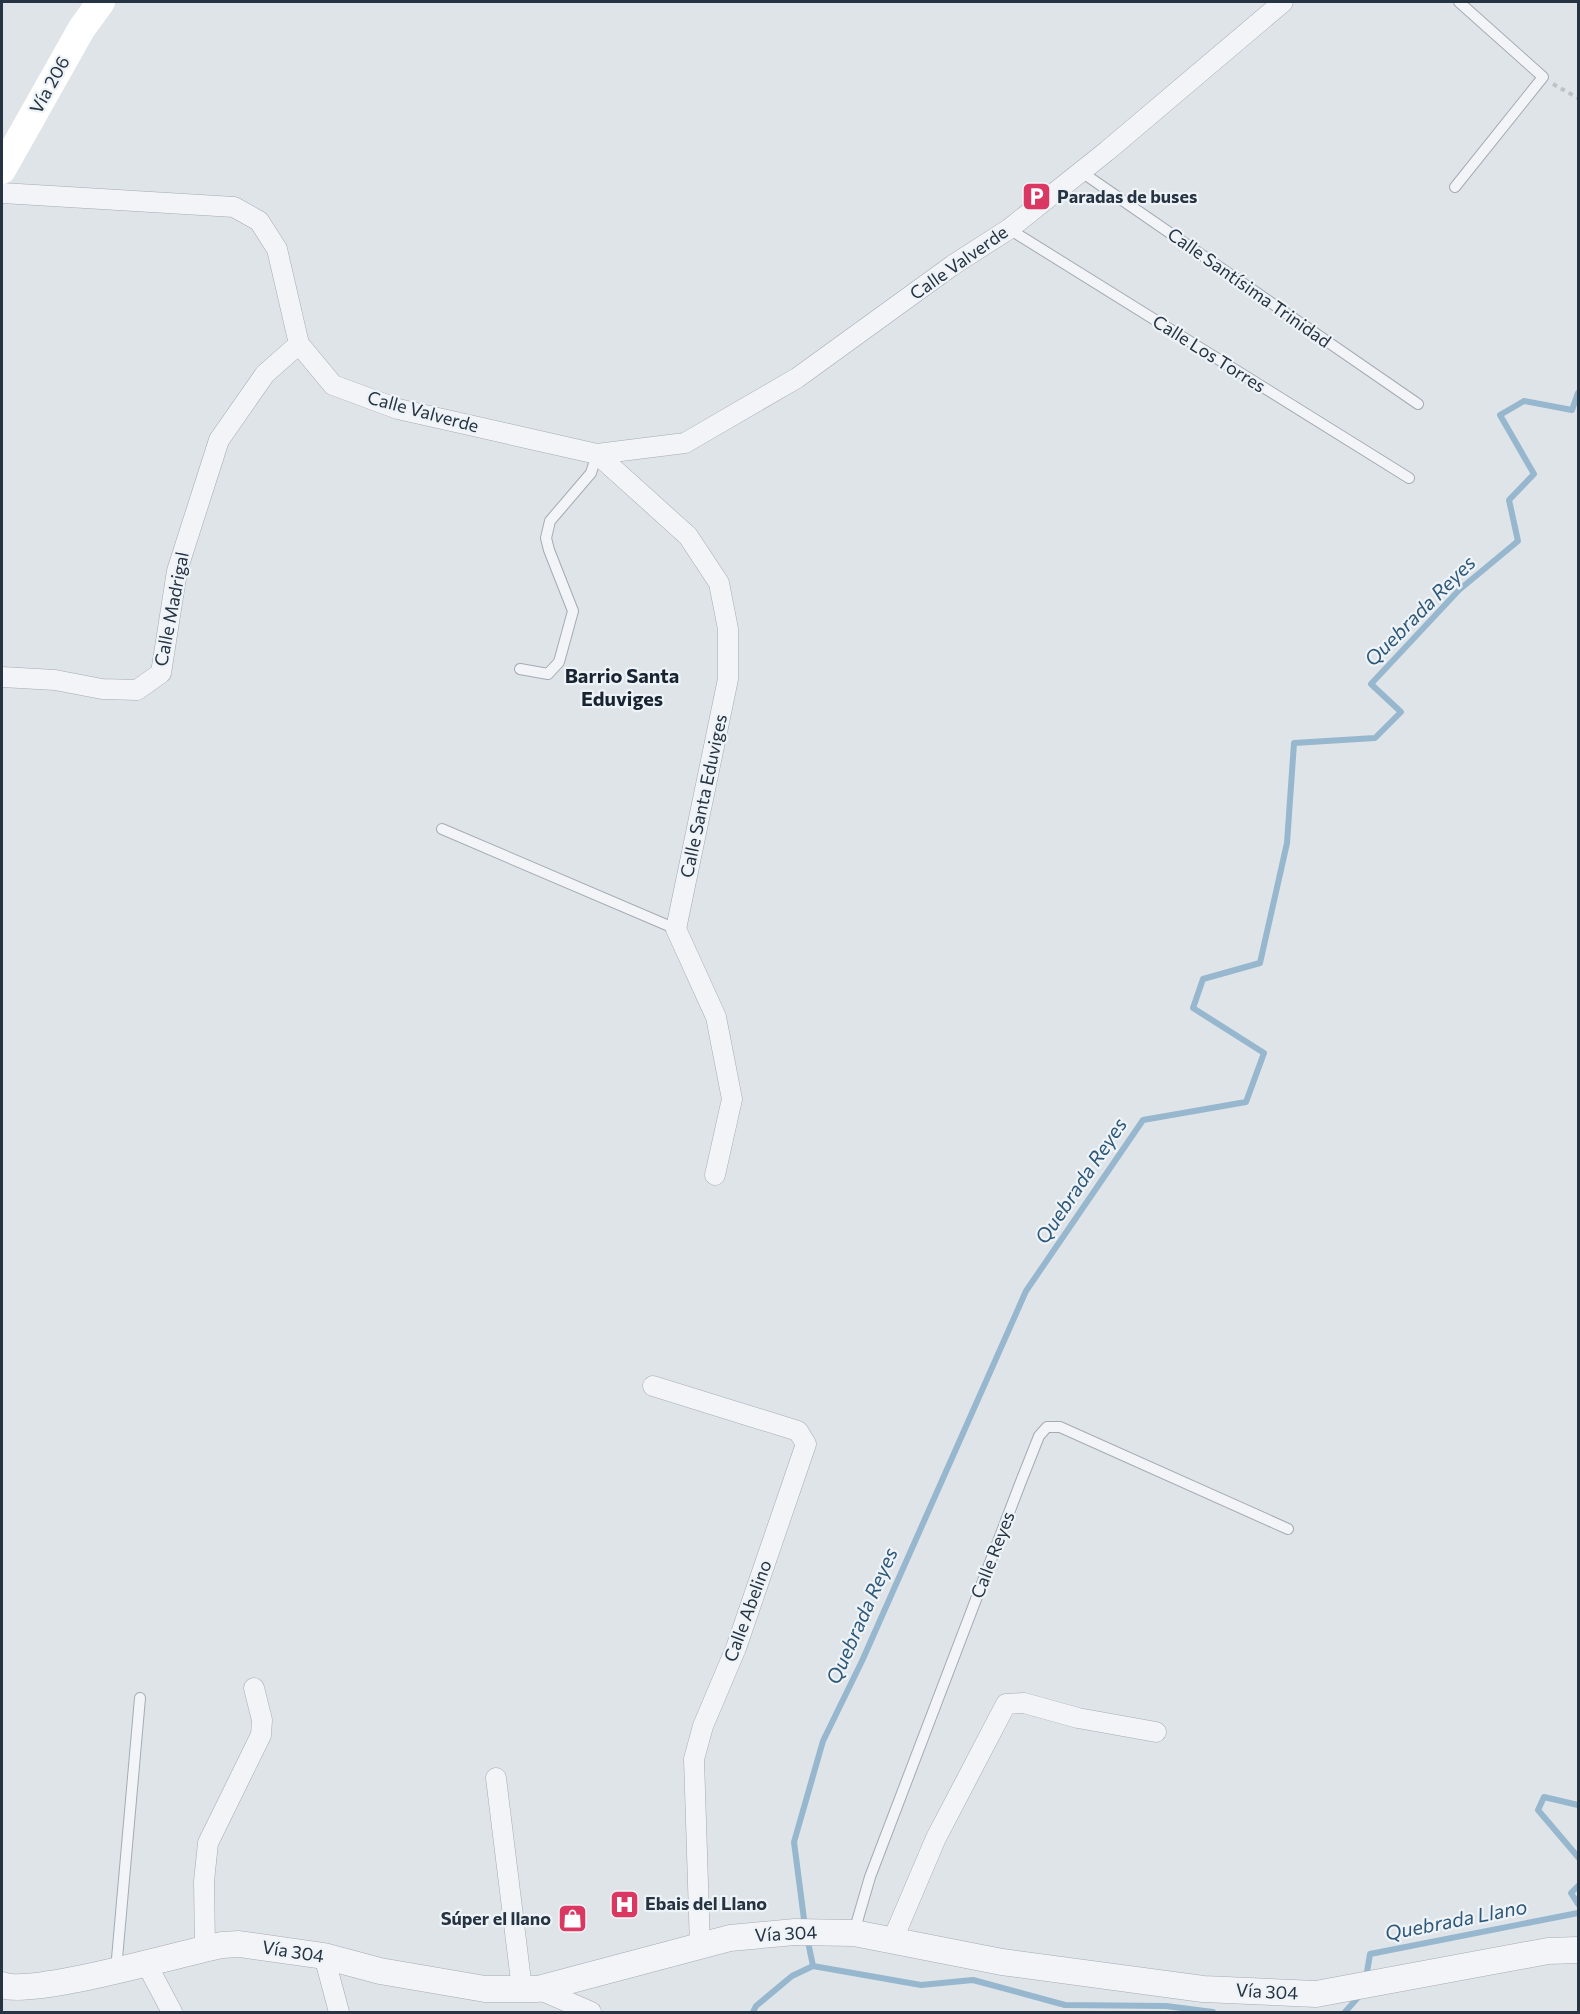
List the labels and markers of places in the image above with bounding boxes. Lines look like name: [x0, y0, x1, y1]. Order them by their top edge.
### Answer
parking icon: Paradas de buses: [1020, 181, 1052, 213]
place label: Paradas de buses: [1057, 185, 1197, 207]
hospital icon: Ebais del Llano: [608, 1888, 640, 1920]
place label: Ebais del Llano: [645, 1892, 767, 1914]
shop icon: Súper el llano: [556, 1903, 588, 1935]
place label: Súper el llano: [441, 1907, 551, 1929]

